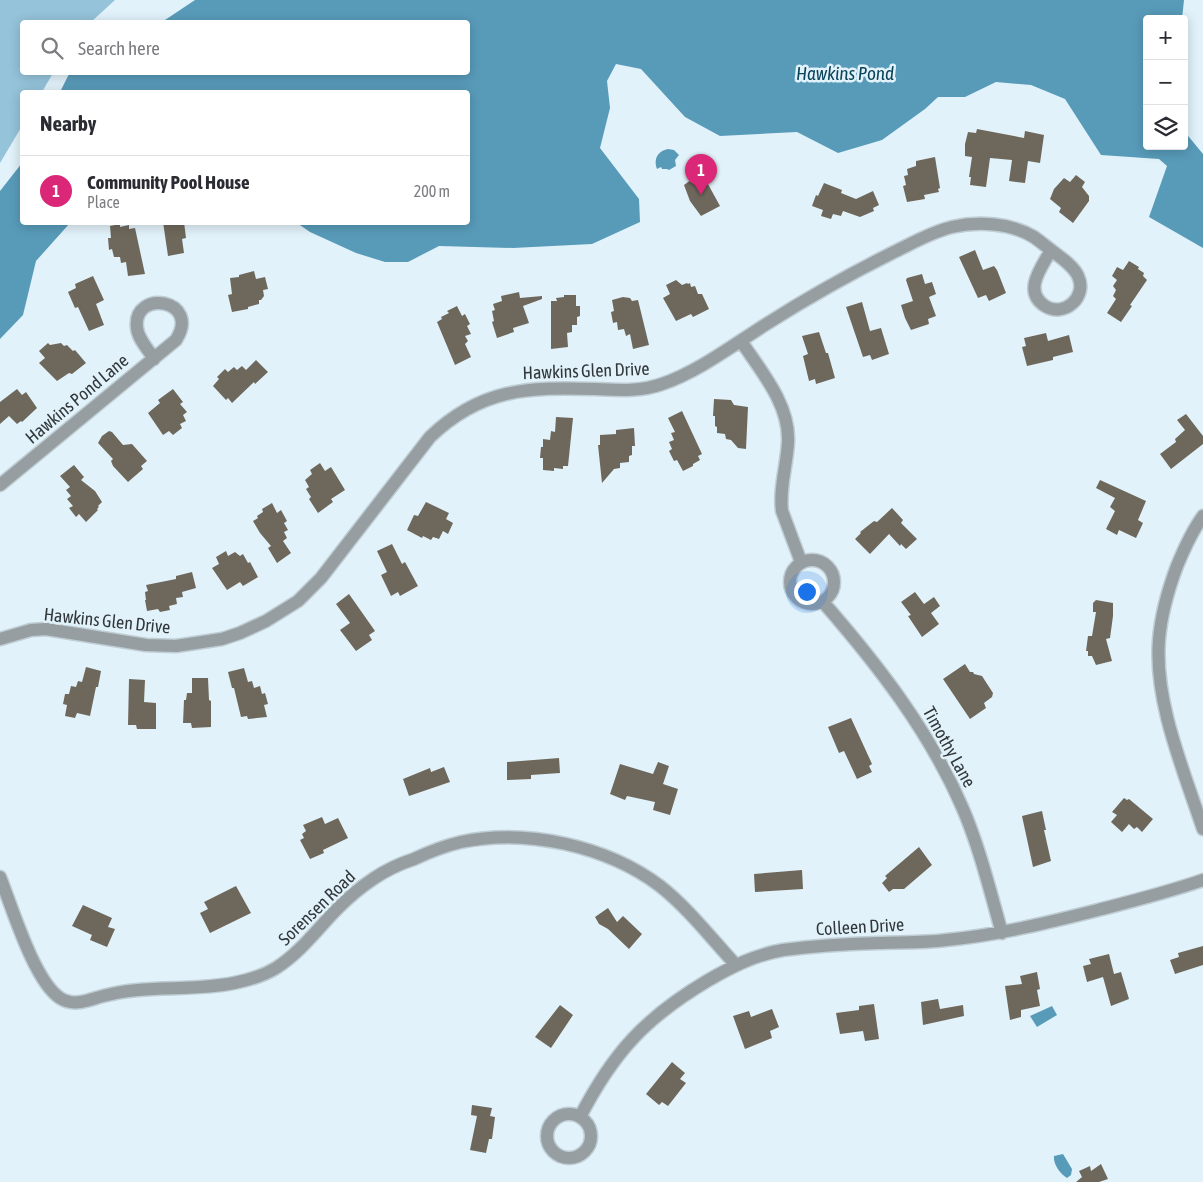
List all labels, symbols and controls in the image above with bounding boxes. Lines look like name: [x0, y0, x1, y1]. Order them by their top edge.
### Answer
map controls: [1143, 15, 1188, 150]
button: +: [1143, 15, 1188, 60]
search box: [20, 20, 470, 75]
icon: search: [38, 34, 66, 62]
text: Search here: [78, 37, 160, 59]
button: −: [1143, 60, 1188, 105]
water label: Hawkins Pond: [796, 62, 894, 84]
button: layers: [1143, 105, 1188, 150]
text: Nearby: [40, 111, 96, 135]
pin: 1: [685, 154, 717, 195]
text: Community Pool House: [87, 171, 250, 193]
text: 1: [52, 182, 60, 200]
text: 200 m: [414, 182, 450, 200]
text: Place: [87, 193, 120, 211]
street label: Hawkins Pond Lane: [21, 350, 132, 448]
street label: Hawkins Glen Drive: [522, 358, 650, 383]
your location: [794, 579, 820, 605]
street label: Hawkins Glen Drive: [43, 603, 171, 638]
street label: Timothy Lane: [919, 703, 980, 791]
street label: Sorensen Road: [274, 866, 359, 949]
street label: Colleen Drive: [815, 914, 905, 939]

